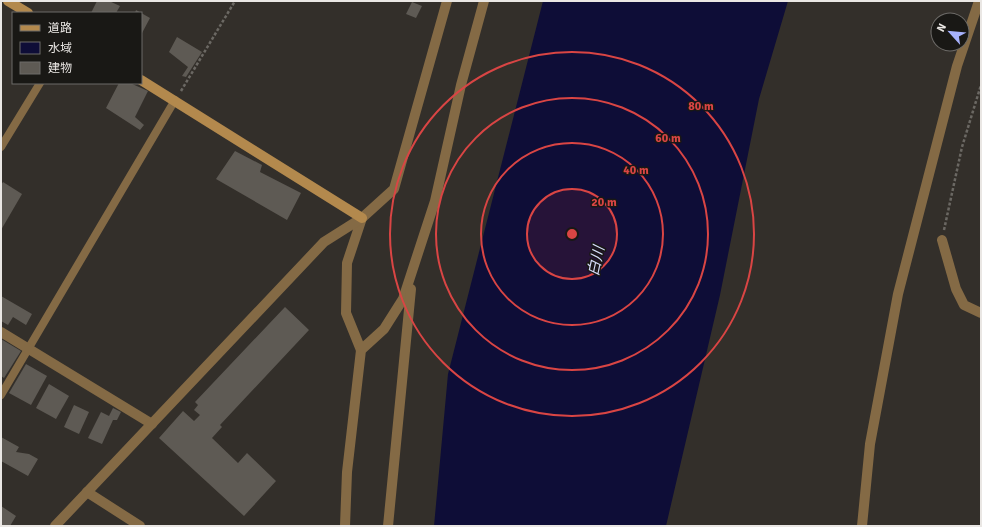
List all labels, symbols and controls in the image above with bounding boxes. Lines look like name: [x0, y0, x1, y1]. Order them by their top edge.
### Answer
legend: [12, 12, 142, 84]
north arrow: [930, 12, 970, 52]
text: 道路: [48, 21, 72, 36]
text: N: [934, 21, 949, 34]
text: 水域: [48, 41, 72, 56]
text: 建物: [48, 61, 72, 76]
text: 80 m: [688, 99, 714, 114]
text: 60 m: [655, 131, 681, 146]
text: 40 m: [623, 163, 649, 178]
text: 20 m: [591, 195, 617, 210]
centre of rings: [565, 227, 579, 241]
water label: 白川: [584, 243, 608, 278]

